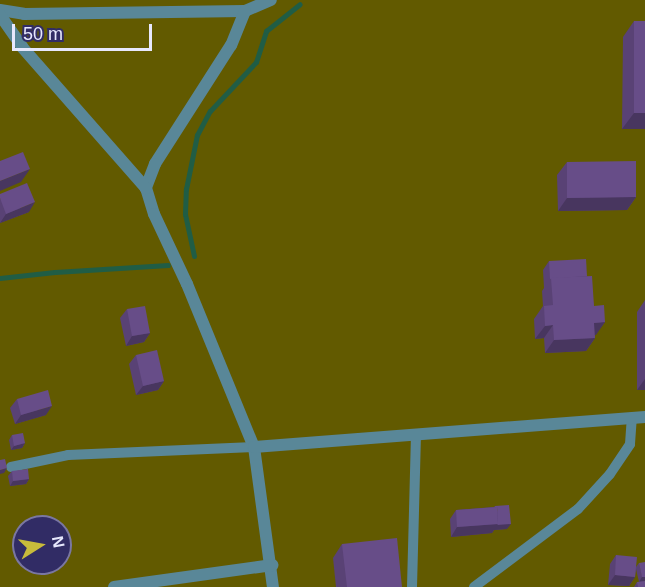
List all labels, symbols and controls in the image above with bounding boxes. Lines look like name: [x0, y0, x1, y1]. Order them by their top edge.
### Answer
scale bar: [15, 12, 154, 50]
text: 50 m: [23, 24, 63, 44]
north arrow: [12, 515, 72, 575]
text: N: [49, 535, 68, 549]

